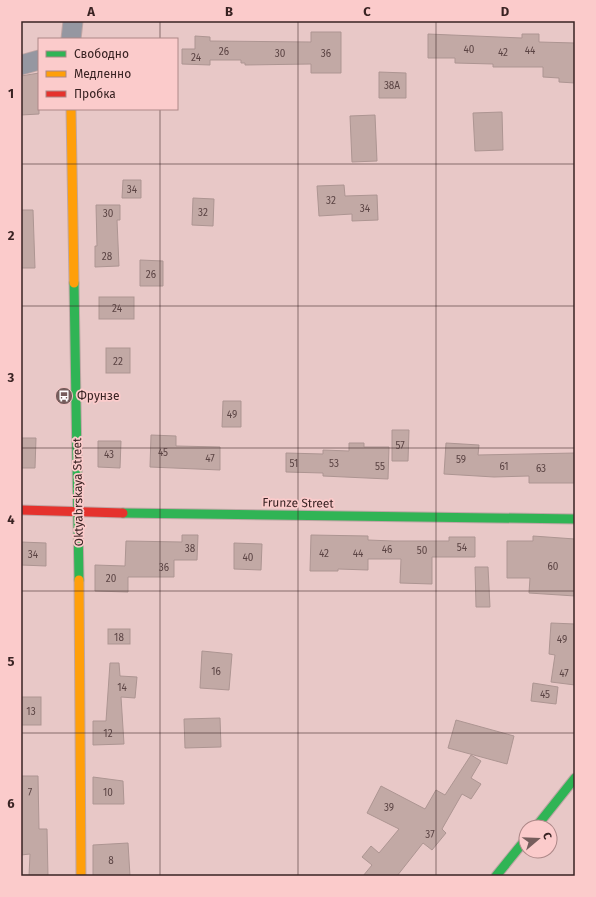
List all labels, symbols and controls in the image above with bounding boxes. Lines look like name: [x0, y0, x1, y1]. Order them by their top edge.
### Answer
text: A: [86, 4, 95, 19]
text: B: [225, 4, 233, 19]
text: C: [363, 4, 371, 19]
text: D: [501, 4, 510, 19]
legend: [38, 38, 178, 110]
house number: 40: [464, 44, 475, 56]
house number: 44: [525, 45, 536, 57]
house number: 26: [219, 46, 229, 58]
text: Свободно: [74, 47, 129, 61]
house number: 42: [498, 47, 508, 59]
house number: 30: [275, 48, 286, 60]
house number: 36: [321, 48, 331, 60]
house number: 24: [191, 52, 202, 64]
text: Медленно: [74, 67, 131, 81]
house number: 38А: [384, 80, 400, 92]
text: 1: [8, 86, 14, 101]
text: Пробка: [74, 87, 116, 101]
house number: 34: [127, 184, 138, 196]
house number: 32: [326, 195, 336, 207]
house number: 34: [360, 203, 371, 215]
house number: 32: [198, 207, 208, 219]
house number: 30: [103, 208, 114, 220]
text: 2: [8, 228, 15, 243]
house number: 28: [102, 251, 113, 263]
house number: 26: [146, 269, 156, 281]
house number: 24: [112, 303, 123, 315]
house number: 22: [113, 356, 123, 368]
text: 3: [7, 370, 15, 385]
bus stop icon: Фрунзе: [54, 386, 74, 406]
place label: Фрунзе: [77, 389, 119, 403]
house number: 49: [227, 409, 237, 421]
street label: Oktyabrskaya Street: [70, 437, 86, 546]
house number: 57: [395, 440, 405, 452]
house number: 45: [158, 447, 168, 459]
house number: 43: [104, 449, 114, 461]
house number: 47: [205, 453, 215, 465]
house number: 59: [456, 454, 466, 466]
house number: 51: [290, 458, 298, 470]
house number: 53: [329, 458, 339, 470]
house number: 55: [375, 461, 385, 473]
house number: 61: [499, 461, 509, 473]
house number: 63: [536, 463, 546, 475]
street label: Frunze Street: [262, 495, 335, 511]
text: 4: [7, 512, 15, 527]
house number: 54: [457, 542, 468, 554]
house number: 38: [185, 543, 196, 555]
house number: 46: [382, 544, 392, 556]
house number: 50: [417, 545, 428, 557]
house number: 42: [319, 548, 329, 560]
house number: 44: [353, 548, 364, 560]
house number: 34: [28, 549, 39, 561]
house number: 40: [243, 552, 254, 564]
house number: 60: [548, 561, 559, 573]
house number: 36: [159, 562, 169, 574]
house number: 20: [106, 573, 117, 585]
house number: 18: [114, 632, 124, 644]
house number: 49: [557, 634, 567, 646]
text: 5: [8, 654, 15, 669]
house number: 16: [211, 666, 221, 678]
house number: 47: [559, 668, 569, 680]
house number: 14: [117, 682, 128, 694]
house number: 45: [540, 689, 550, 701]
house number: 13: [26, 706, 36, 718]
house number: 12: [103, 728, 113, 740]
house number: 7: [28, 787, 33, 799]
house number: 10: [103, 787, 113, 799]
text: 6: [7, 796, 15, 811]
house number: 39: [384, 802, 394, 814]
north arrow: [518, 819, 558, 859]
house number: 37: [425, 829, 435, 841]
text: С: [540, 831, 554, 842]
house number: 8: [108, 855, 114, 867]

